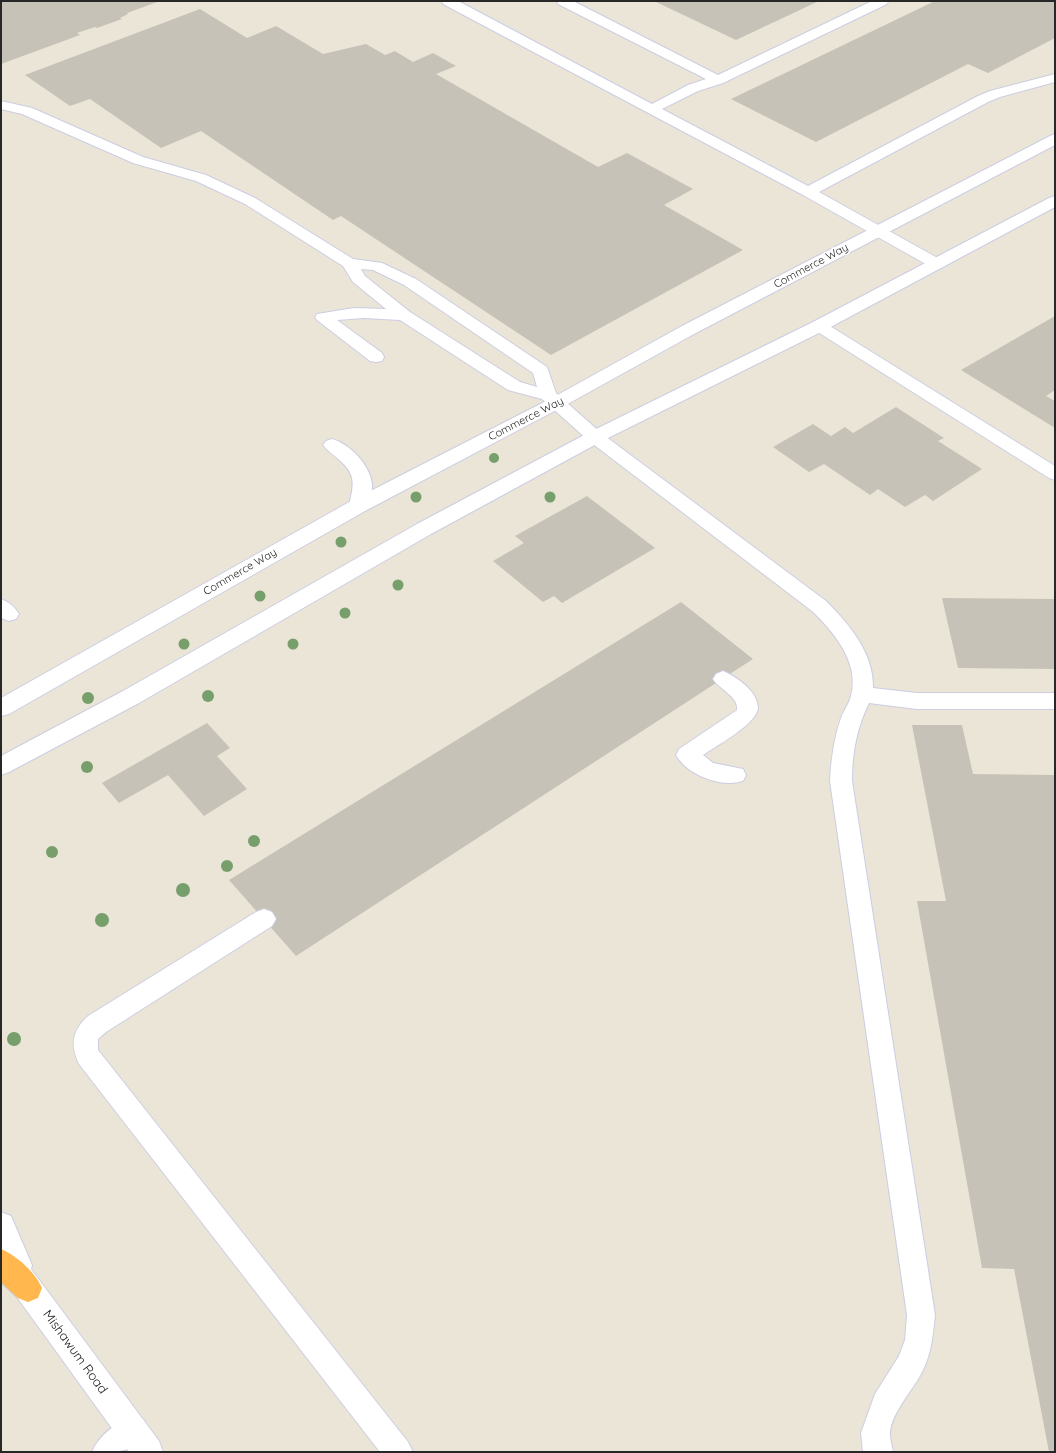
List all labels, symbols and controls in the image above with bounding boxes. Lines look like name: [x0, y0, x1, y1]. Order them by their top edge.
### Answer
street label: Commerce Way: [771, 241, 851, 291]
street label: Commerce Way: [486, 394, 566, 444]
street label: Commerce Way: [201, 546, 279, 598]
street label: Mishawum Road: [39, 1307, 111, 1397]

